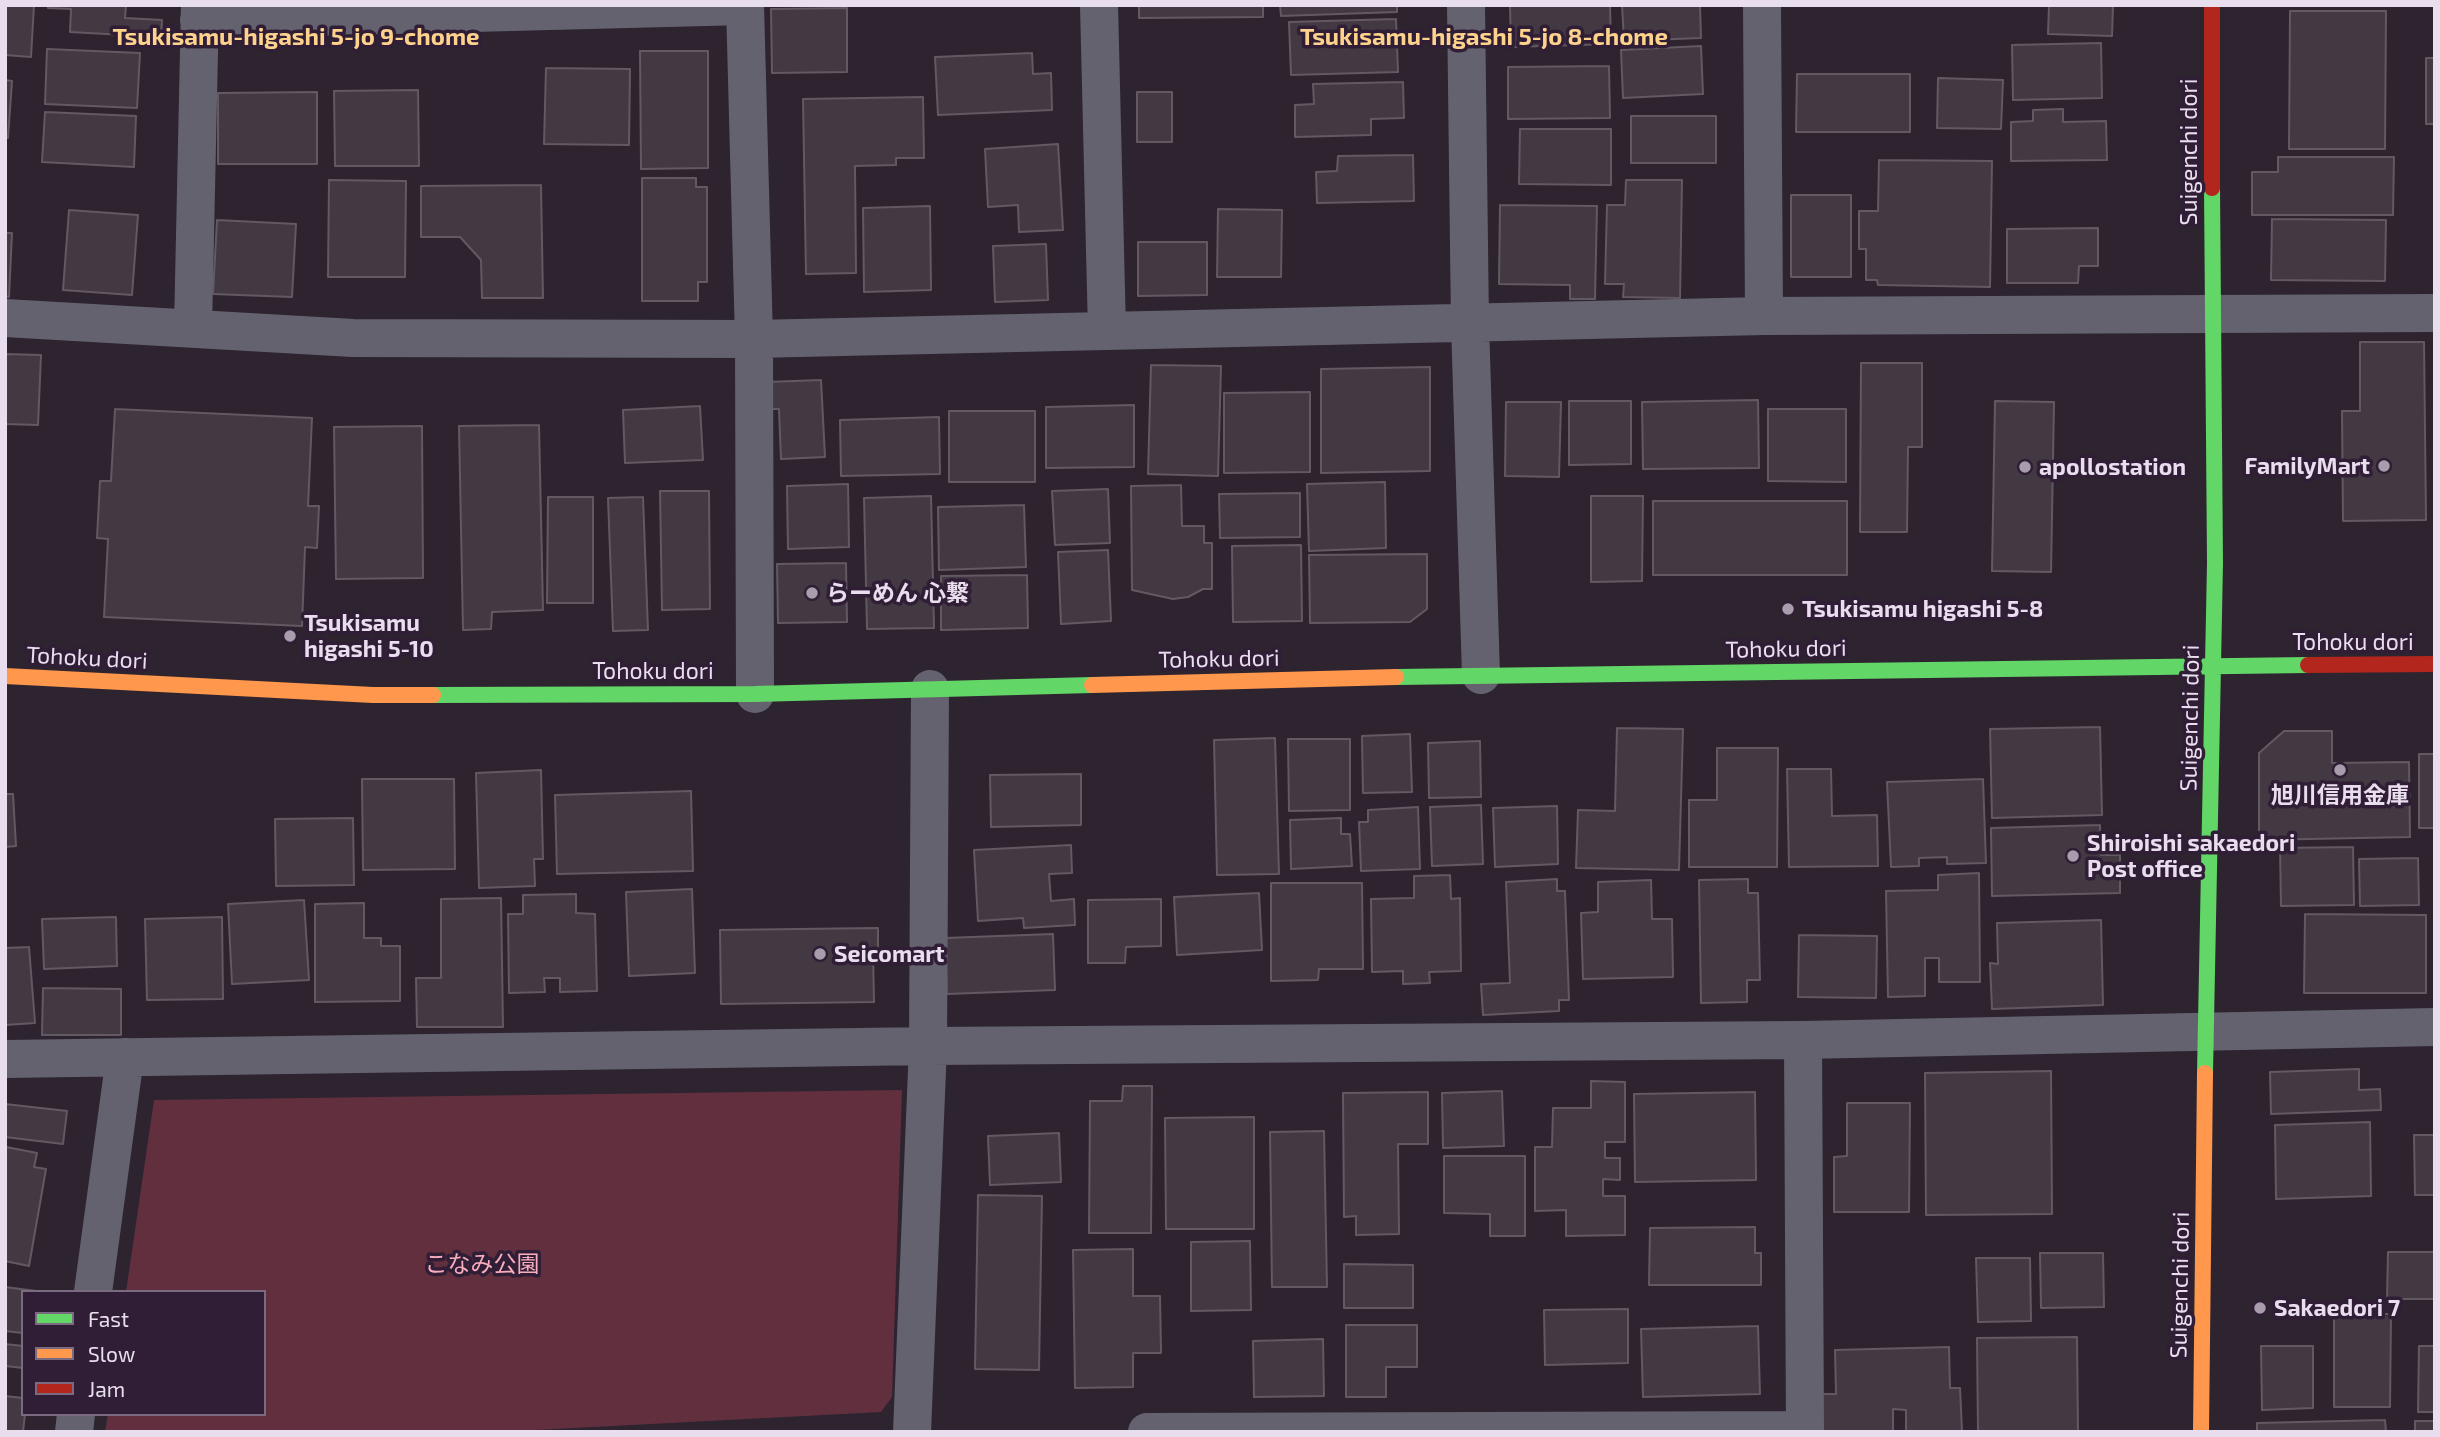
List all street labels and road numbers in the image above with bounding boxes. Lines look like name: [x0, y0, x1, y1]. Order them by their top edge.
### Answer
street label: Suigenchi dori: [2175, 79, 2203, 225]
street label: Tohoku dori: [2292, 628, 2414, 656]
street label: Tohoku dori: [1725, 634, 1847, 664]
street label: Tohoku dori: [26, 641, 148, 675]
street label: Tohoku dori: [1158, 644, 1280, 674]
street label: Suigenchi dori: [2175, 644, 2205, 792]
street label: Tohoku dori: [592, 657, 714, 685]
street label: Suigenchi dori: [2165, 1211, 2195, 1359]

